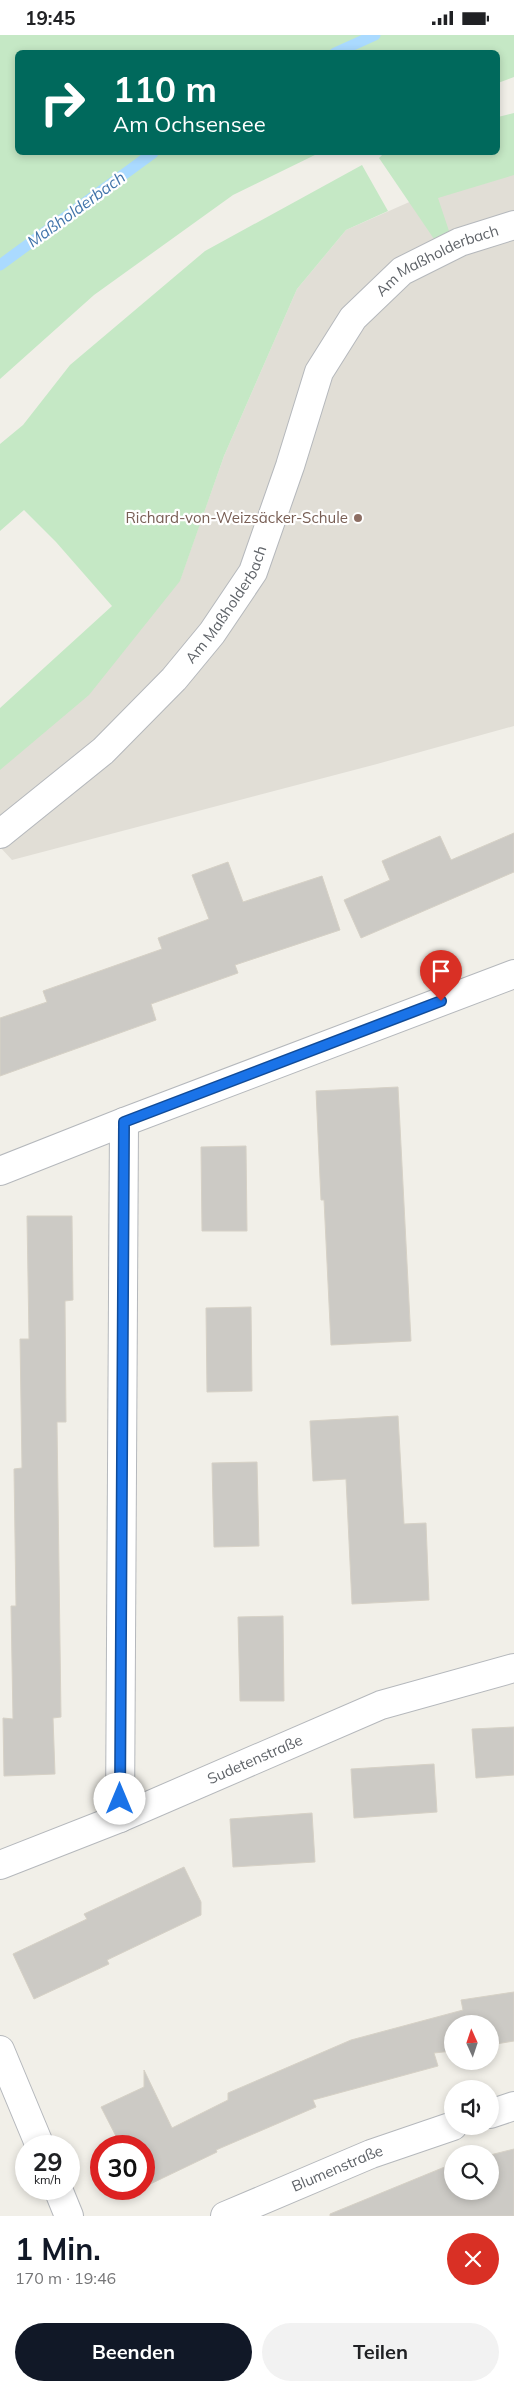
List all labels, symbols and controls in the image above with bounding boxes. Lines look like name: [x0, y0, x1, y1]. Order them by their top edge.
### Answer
text: 19:45: [25, 6, 75, 30]
text: 110 m: [113, 67, 217, 111]
icon: right: [30, 70, 95, 135]
text: Am Ochsensee: [113, 110, 266, 138]
water label: Maßholderbach: [23, 167, 129, 251]
street label: Am Maßholderbach: [372, 220, 501, 300]
place label: Richard-von-Weizsäcker-Schule: [125, 508, 348, 527]
marker: Richard-von-Weizsäcker-Schule: [352, 512, 364, 524]
street label: Am Maßholderbach: [181, 543, 270, 667]
pin: [420, 950, 462, 1001]
icon: arrive: [427, 957, 455, 985]
street label: Sudetenstraße: [204, 1730, 305, 1788]
position arrow: [93, 1772, 145, 1824]
north arrow: [444, 2015, 499, 2070]
map controls: [444, 2015, 499, 2200]
button: sound: [444, 2080, 499, 2135]
speed limit sign: 30: [90, 2135, 155, 2200]
street label: Blumenstraße: [289, 2141, 385, 2196]
button: search: [444, 2145, 499, 2200]
text: 29: [32, 2146, 63, 2177]
text: km/h: [34, 2172, 61, 2187]
text: 1 Min.: [15, 2230, 101, 2268]
button: close: [447, 2233, 499, 2285]
text: 170 m · 19:46: [15, 2268, 116, 2288]
button: Beenden: [15, 2323, 252, 2381]
button: Teilen: [262, 2323, 499, 2381]

